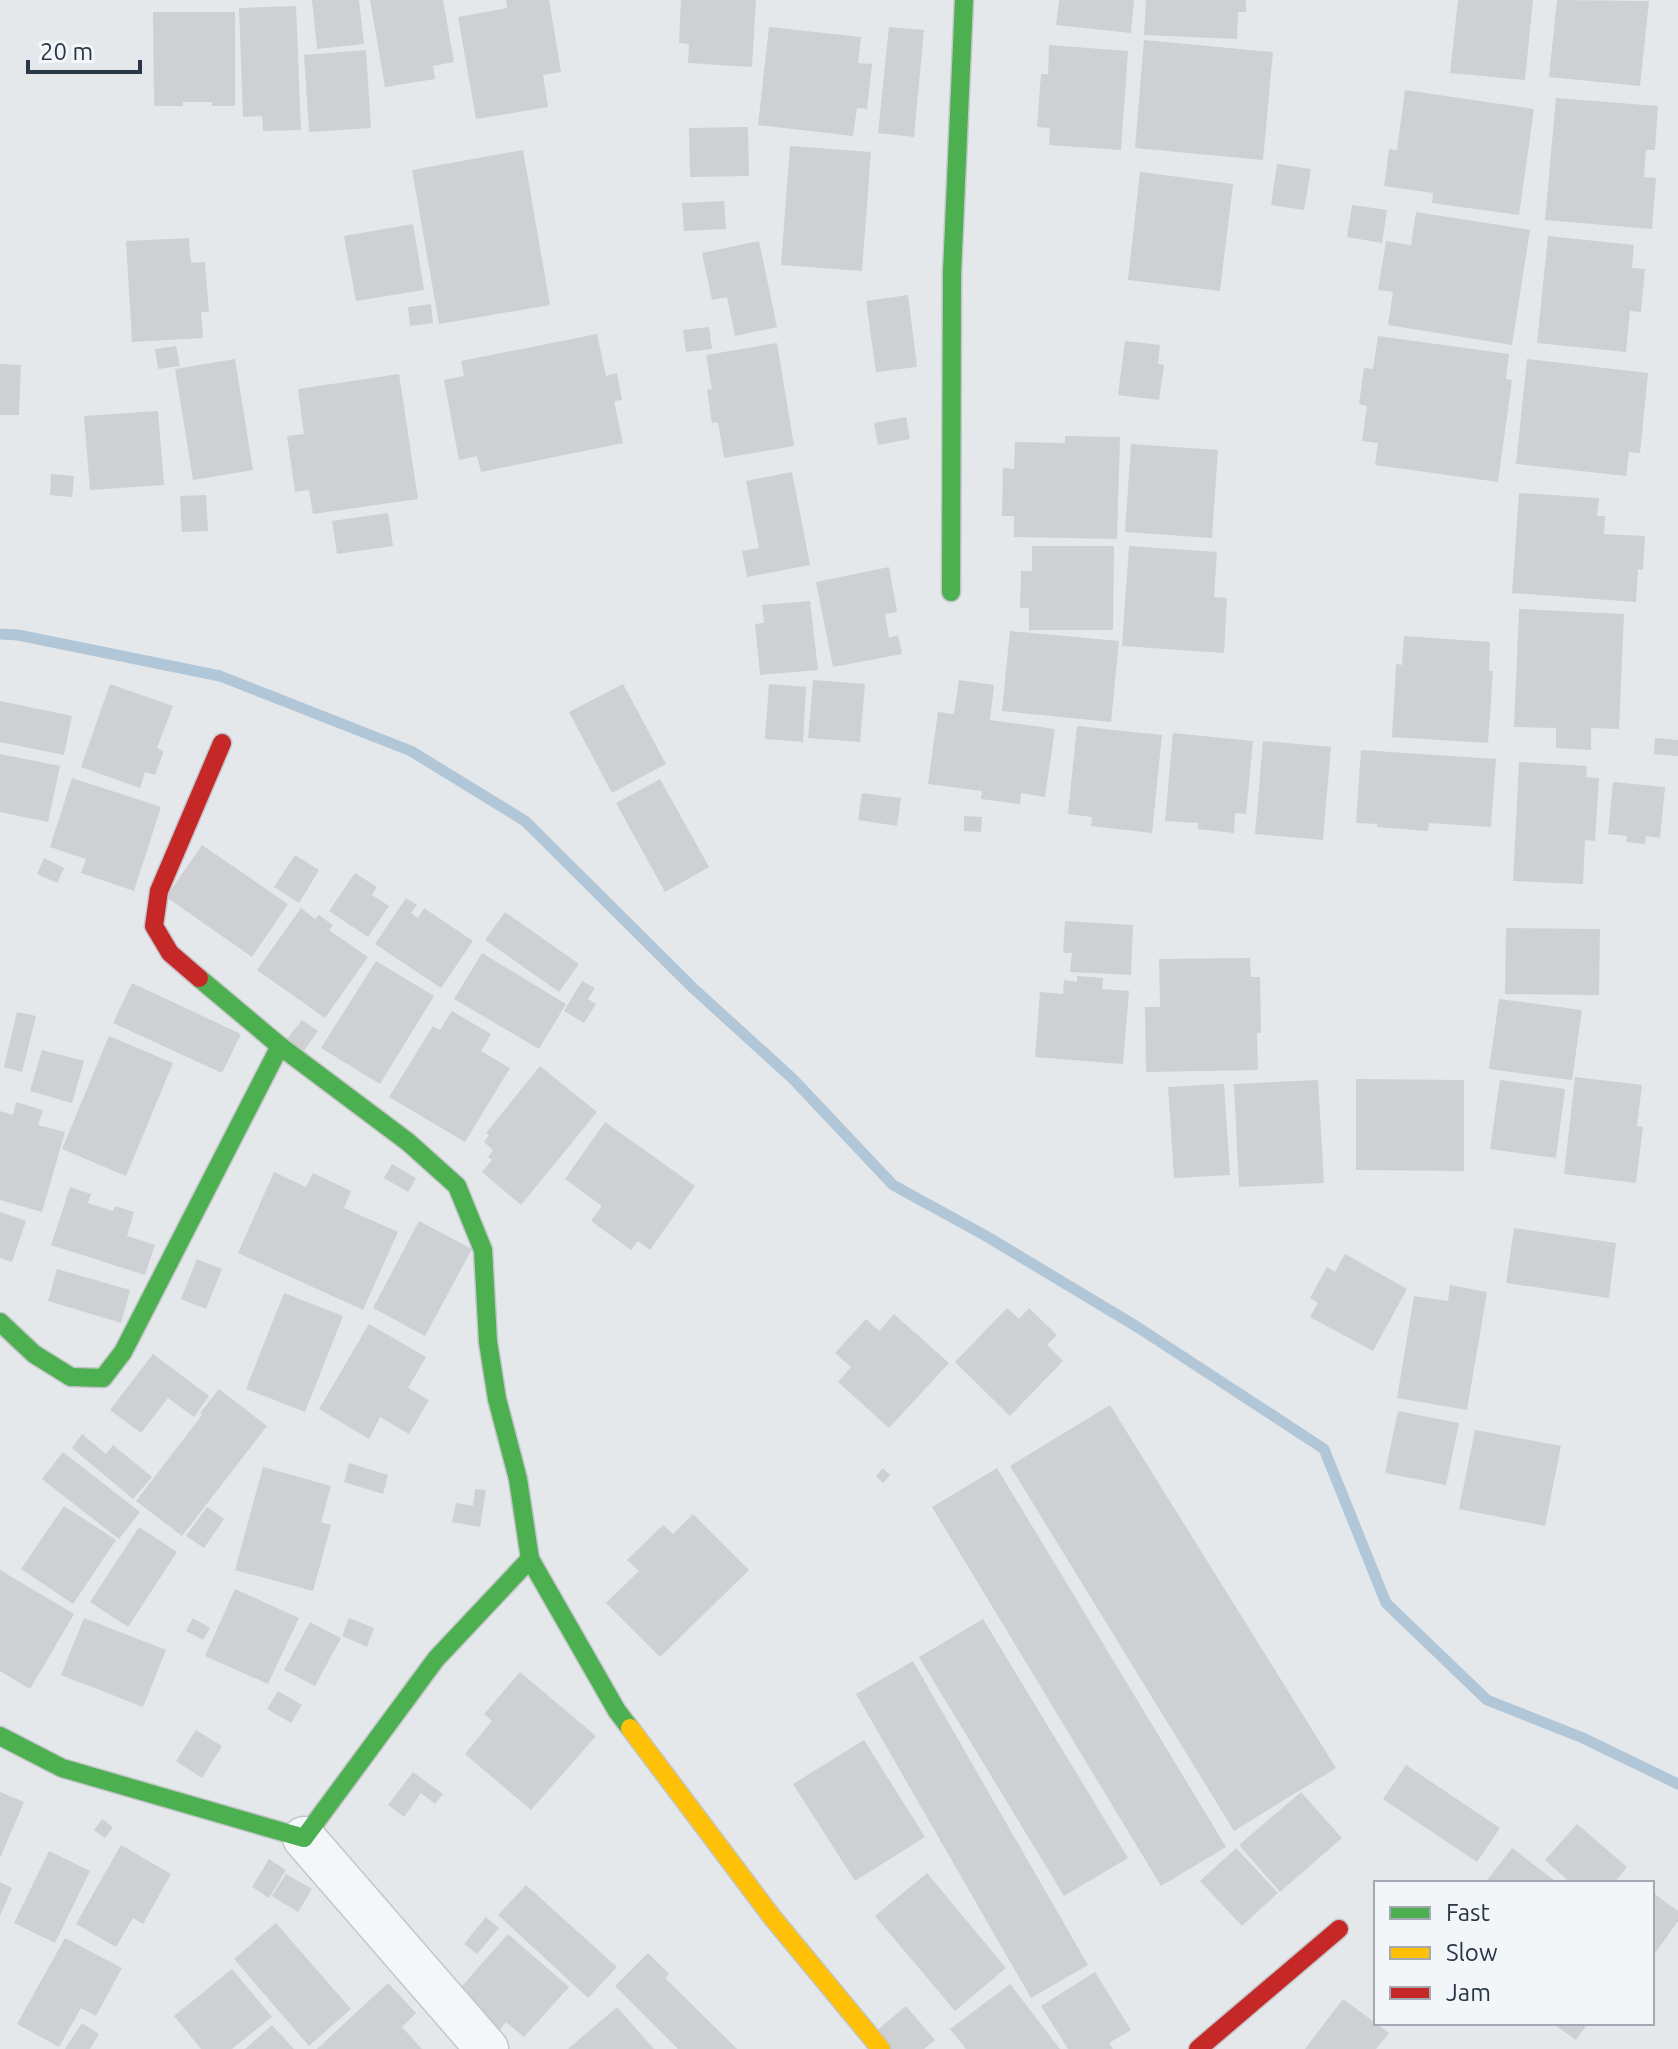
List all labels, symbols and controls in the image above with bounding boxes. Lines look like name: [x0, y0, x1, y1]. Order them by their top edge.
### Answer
scale bar: [28, 24, 140, 74]
text: 20 m: [40, 38, 93, 65]
legend: [1374, 1881, 1654, 2025]
text: Fast: [1446, 1899, 1490, 1926]
text: Slow: [1446, 1939, 1498, 1966]
text: Jam: [1446, 1979, 1491, 2006]

